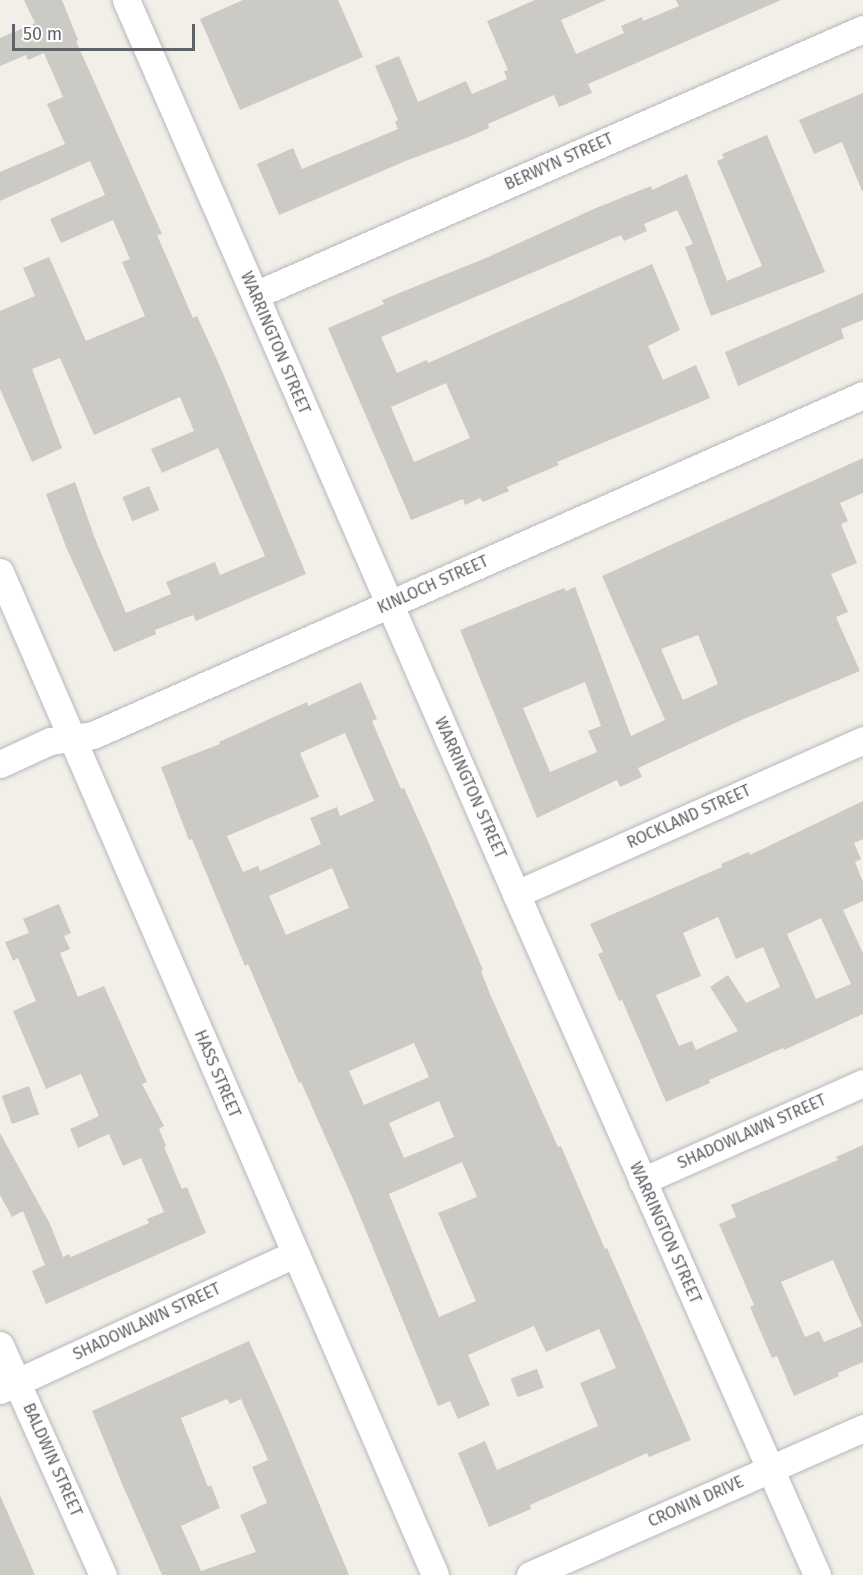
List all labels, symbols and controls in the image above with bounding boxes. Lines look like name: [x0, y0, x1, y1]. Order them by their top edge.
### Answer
scale bar: [15, 12, 198, 50]
text: 50 m: [23, 23, 62, 45]
street label: BERWYN STREET: [502, 129, 616, 195]
street label: WARRINGTON STREET: [236, 269, 314, 417]
street label: KINLOCH STREET: [375, 552, 491, 618]
street label: WARRINGTON STREET: [430, 714, 510, 862]
street label: ROCKLAND STREET: [624, 781, 754, 853]
street label: HASS STREET: [190, 1027, 244, 1121]
street label: SHADOWLAWN STREET: [675, 1091, 829, 1173]
street label: WARRINGTON STREET: [625, 1159, 705, 1307]
street label: SHADOWLAWN STREET: [70, 1279, 224, 1365]
street label: BALDWIN STREET: [18, 1400, 86, 1520]
street label: CRONIN DRIVE: [645, 1472, 747, 1532]

